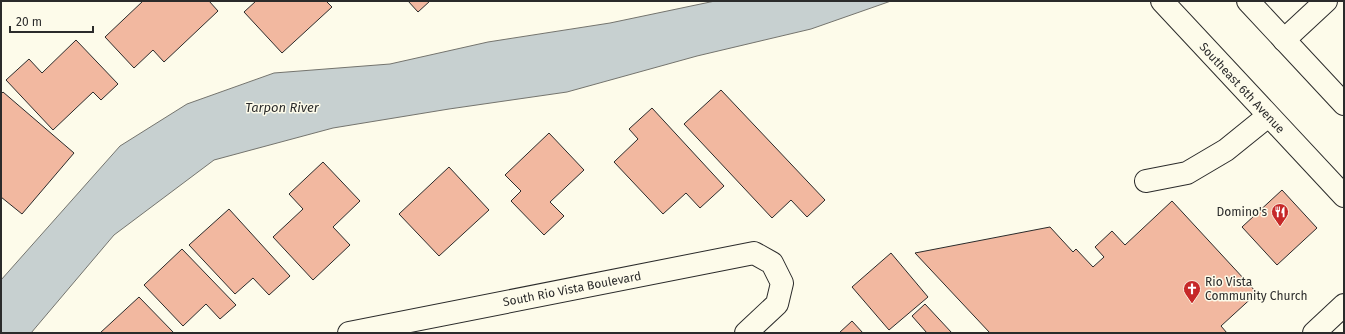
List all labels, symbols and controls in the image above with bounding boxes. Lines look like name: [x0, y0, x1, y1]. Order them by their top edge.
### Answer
scale bar: [10, 8, 93, 34]
text: 20 m: [16, 15, 42, 29]
street label: Southeast 6th Avenue: [1196, 40, 1288, 136]
water label: Tarpon River: [245, 100, 320, 115]
restaurant icon: Domino's: [1270, 202, 1290, 227]
place label: Domino's: [1217, 205, 1267, 219]
street label: South Rio Vista Boulevard: [502, 269, 642, 309]
place label: Rio Vista Community Church: [1205, 275, 1307, 303]
church icon: Rio Vista Community Church: [1182, 279, 1202, 304]

